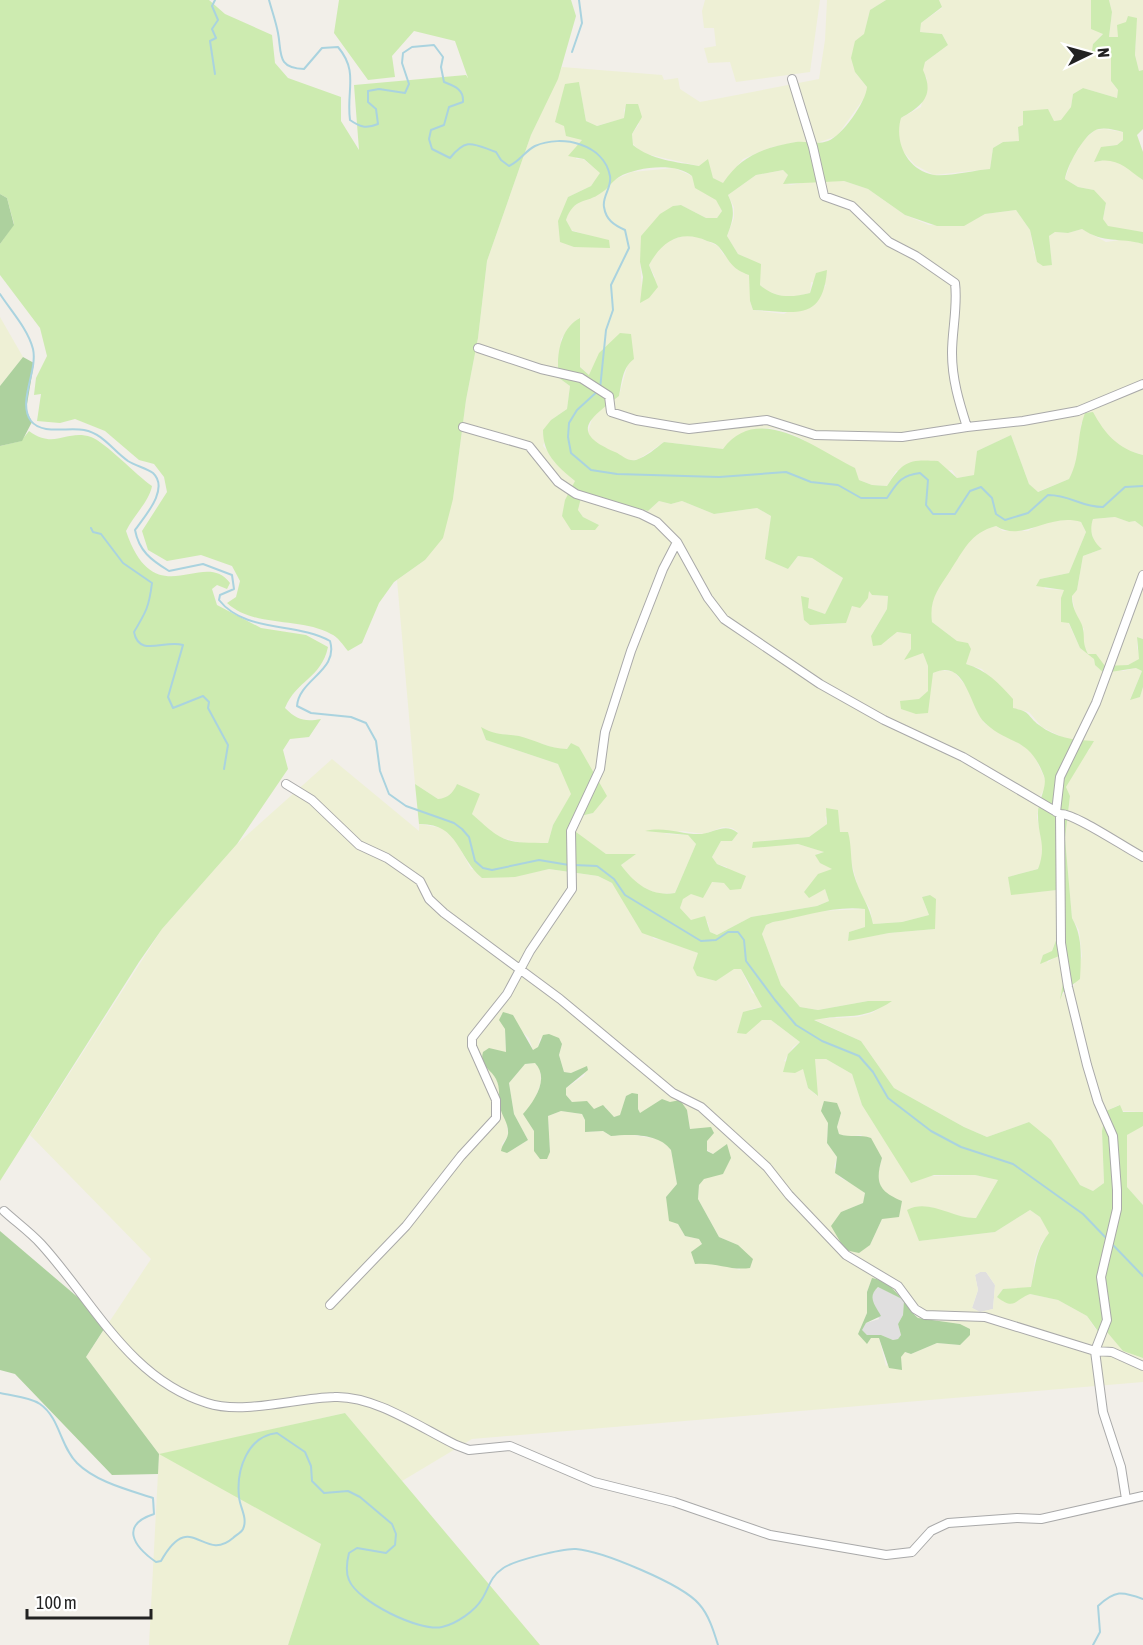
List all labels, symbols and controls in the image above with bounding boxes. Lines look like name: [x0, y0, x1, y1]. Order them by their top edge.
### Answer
north arrow: [1059, 24, 1119, 84]
text: N: [1095, 47, 1113, 58]
scale bar: [27, 1582, 152, 1620]
text: 100 m: [36, 1592, 77, 1613]

